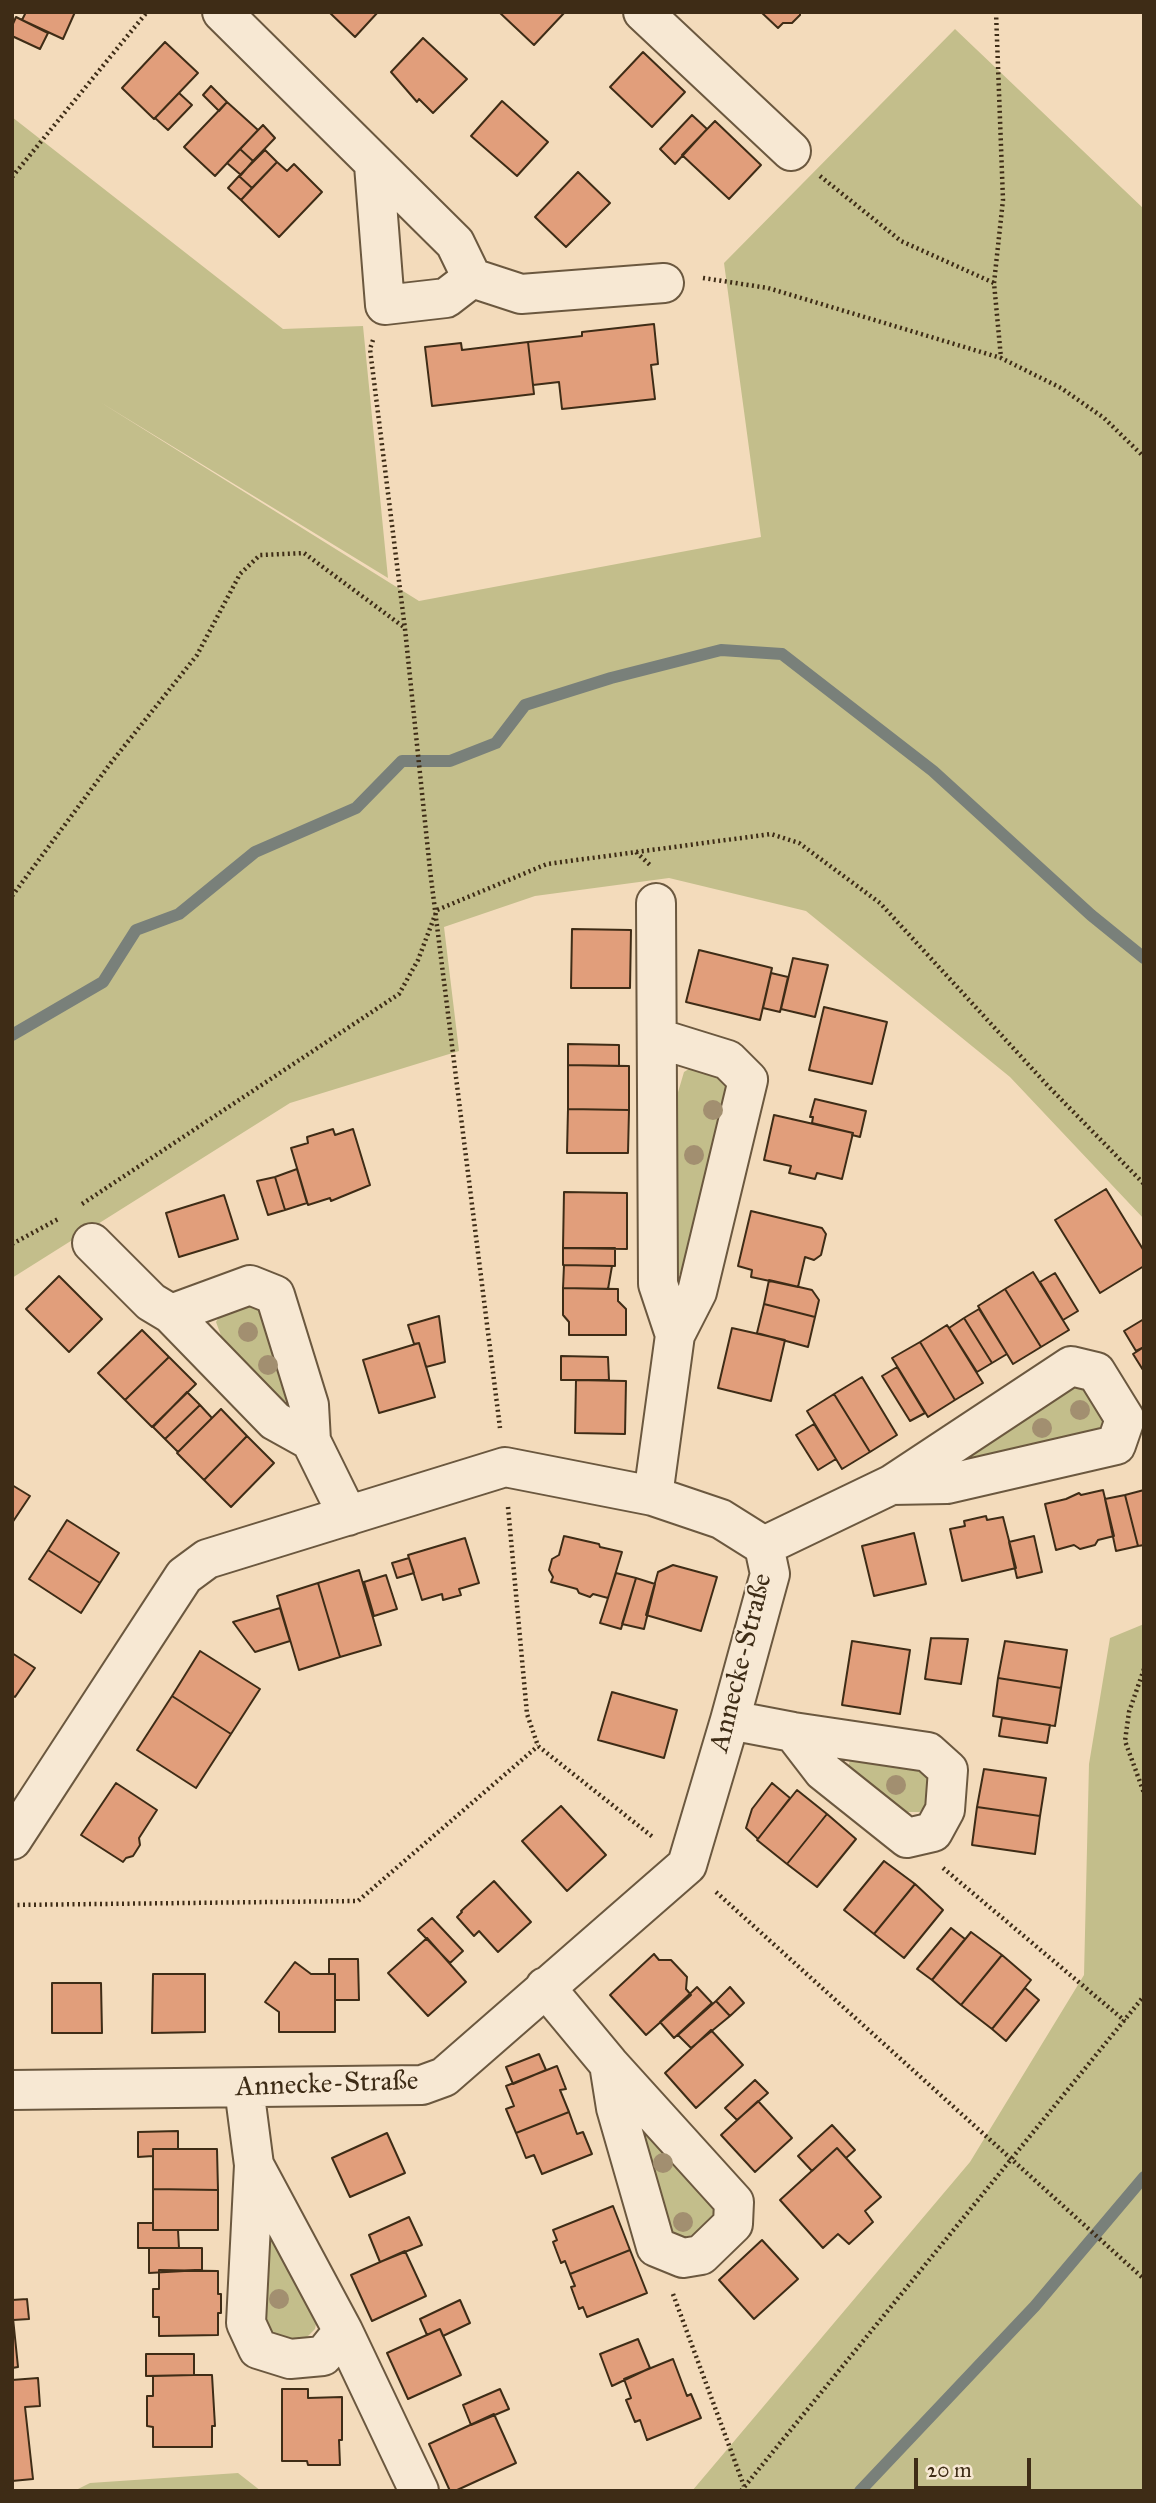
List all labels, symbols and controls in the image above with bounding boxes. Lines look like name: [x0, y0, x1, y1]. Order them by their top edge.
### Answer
street label: Annecke-Straße: [704, 1570, 780, 1756]
street label: Annecke-Straße: [235, 2065, 419, 2105]
scale bar: [918, 2444, 1035, 2488]
text: 20 m: [927, 2457, 972, 2483]

